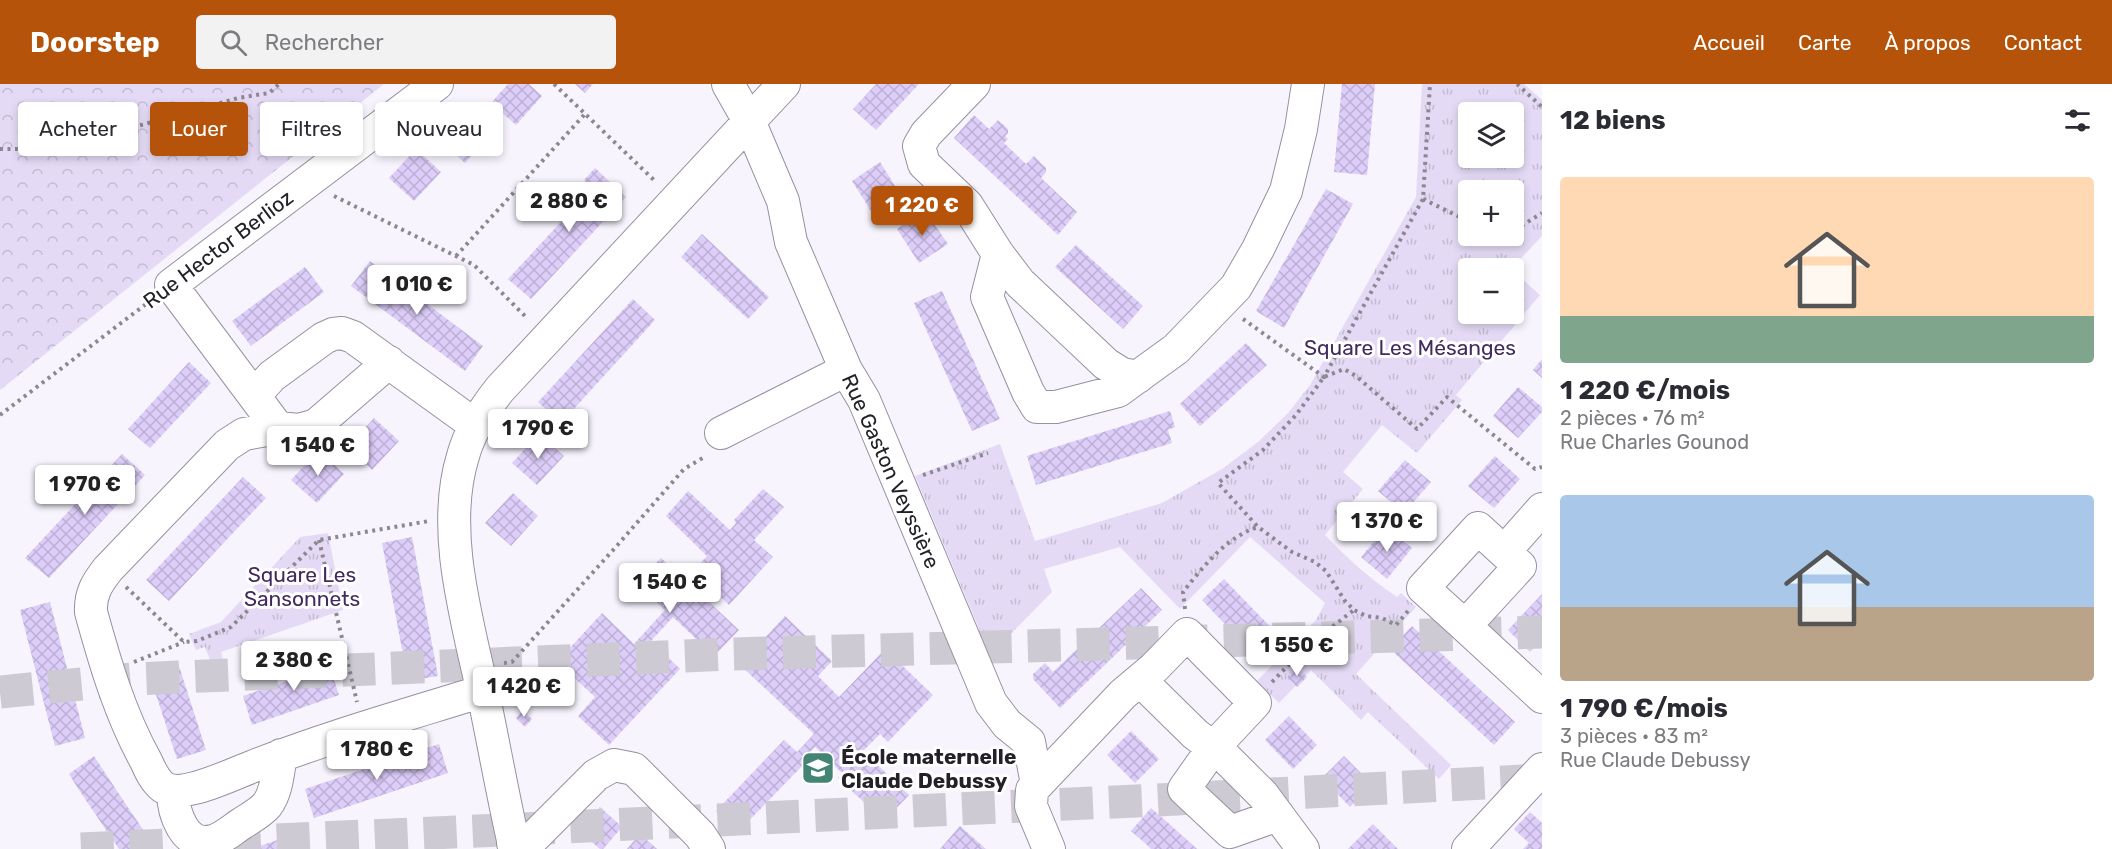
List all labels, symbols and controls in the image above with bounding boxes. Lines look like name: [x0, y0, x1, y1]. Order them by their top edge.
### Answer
search box: [196, 15, 616, 69]
text: Doorstep: [30, 26, 160, 59]
icon: search: [217, 26, 250, 59]
text: Rechercher: [265, 29, 384, 56]
text: Accueil: [1693, 30, 1765, 55]
text: Carte: [1798, 30, 1851, 55]
text: À propos: [1884, 30, 1971, 55]
text: Contact: [2004, 30, 2082, 55]
chip: Acheter: [18, 102, 138, 156]
chip: Louer: [150, 102, 248, 156]
chip: Filtres: [260, 102, 363, 156]
chip: Nouveau: [375, 102, 503, 156]
map controls: [1458, 102, 1524, 324]
button: layers: [1458, 102, 1524, 168]
icon: filters: [2061, 104, 2094, 137]
text: 12 biens: [1560, 105, 1666, 136]
button: +: [1458, 180, 1524, 246]
pin: 2 880 €: [514, 182, 624, 233]
street label: Rue Hector Berlioz: [138, 185, 298, 313]
pin: 1 220 €: [867, 186, 977, 237]
text: 2 880 €: [530, 189, 608, 213]
text: 1 220 €: [885, 193, 959, 217]
icon: home: [1773, 216, 1881, 324]
button: −: [1458, 258, 1524, 324]
pin: 1 010 €: [362, 265, 472, 316]
text: 1 010 €: [381, 272, 453, 296]
park label: Square Les Mésanges: [1304, 335, 1516, 360]
street label: Rue Gaston Veyssière: [837, 370, 945, 572]
text: 1 220 €/mois: [1560, 375, 1730, 406]
text: 2 pièces · 76 m²: [1560, 406, 1705, 430]
pin: 1 790 €: [483, 409, 593, 460]
text: 1 790 €: [502, 416, 574, 440]
pin: 1 540 €: [263, 426, 373, 477]
text: Rue Charles Gounod: [1560, 430, 1749, 454]
text: 1 540 €: [281, 433, 355, 457]
pin: 1 970 €: [30, 465, 140, 516]
text: 1 970 €: [49, 472, 121, 496]
pin: 1 370 €: [1332, 502, 1442, 553]
text: 1 370 €: [1351, 509, 1423, 533]
icon: home: [1773, 534, 1881, 642]
park label: Square Les Sansonnets: [244, 562, 360, 611]
pin: 1 540 €: [615, 563, 725, 614]
text: 1 540 €: [633, 570, 707, 594]
pin: 1 550 €: [1242, 626, 1352, 677]
text: 1 550 €: [1260, 633, 1334, 657]
pin: 2 380 €: [239, 641, 349, 692]
text: 2 380 €: [255, 648, 333, 672]
pin: 1 420 €: [469, 667, 579, 718]
text: 1 420 €: [487, 674, 561, 698]
text: 1 790 €/mois: [1560, 693, 1728, 724]
text: 3 pièces · 83 m²: [1560, 724, 1708, 748]
pin: 1 780 €: [322, 730, 432, 781]
text: 1 780 €: [341, 737, 413, 761]
place label: École maternelle Claude Debussy: [841, 744, 1016, 793]
text: Rue Claude Debussy: [1560, 748, 1751, 772]
school or university icon: École maternelle Claude Debussy: [800, 750, 836, 786]

